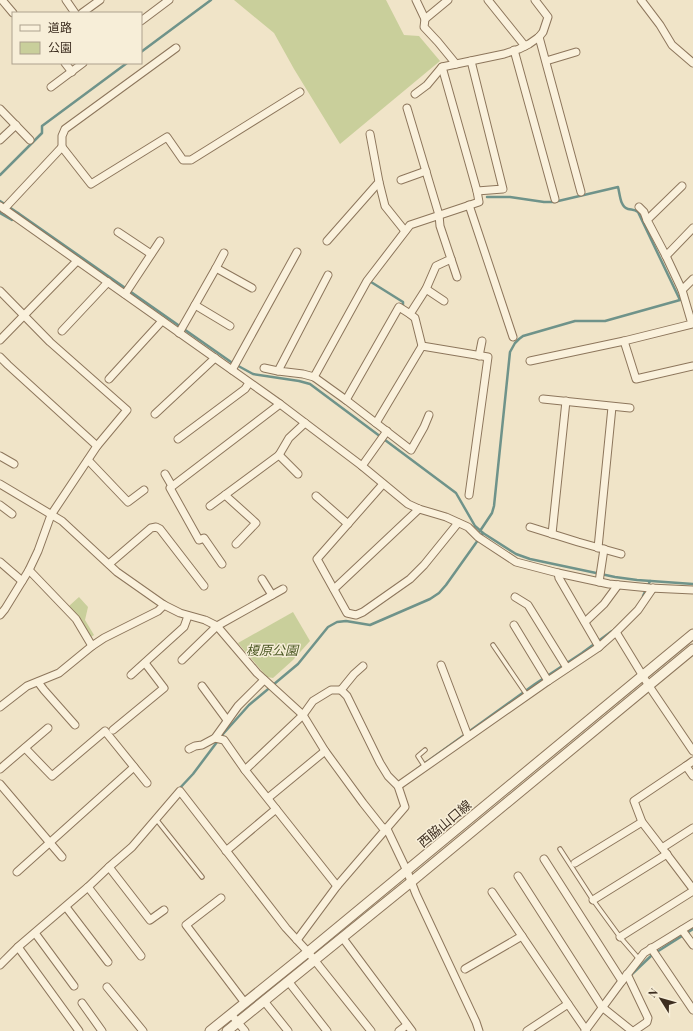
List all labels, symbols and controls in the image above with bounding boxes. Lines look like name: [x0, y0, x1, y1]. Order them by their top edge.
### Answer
legend: [12, 12, 142, 64]
text: 道路: [48, 19, 72, 35]
text: 公園: [48, 39, 72, 55]
park label: 榎原公園: [246, 641, 300, 658]
street label: 西脇山口線: [414, 796, 474, 850]
north arrow: [641, 979, 681, 1019]
text: N: [644, 985, 661, 1000]

